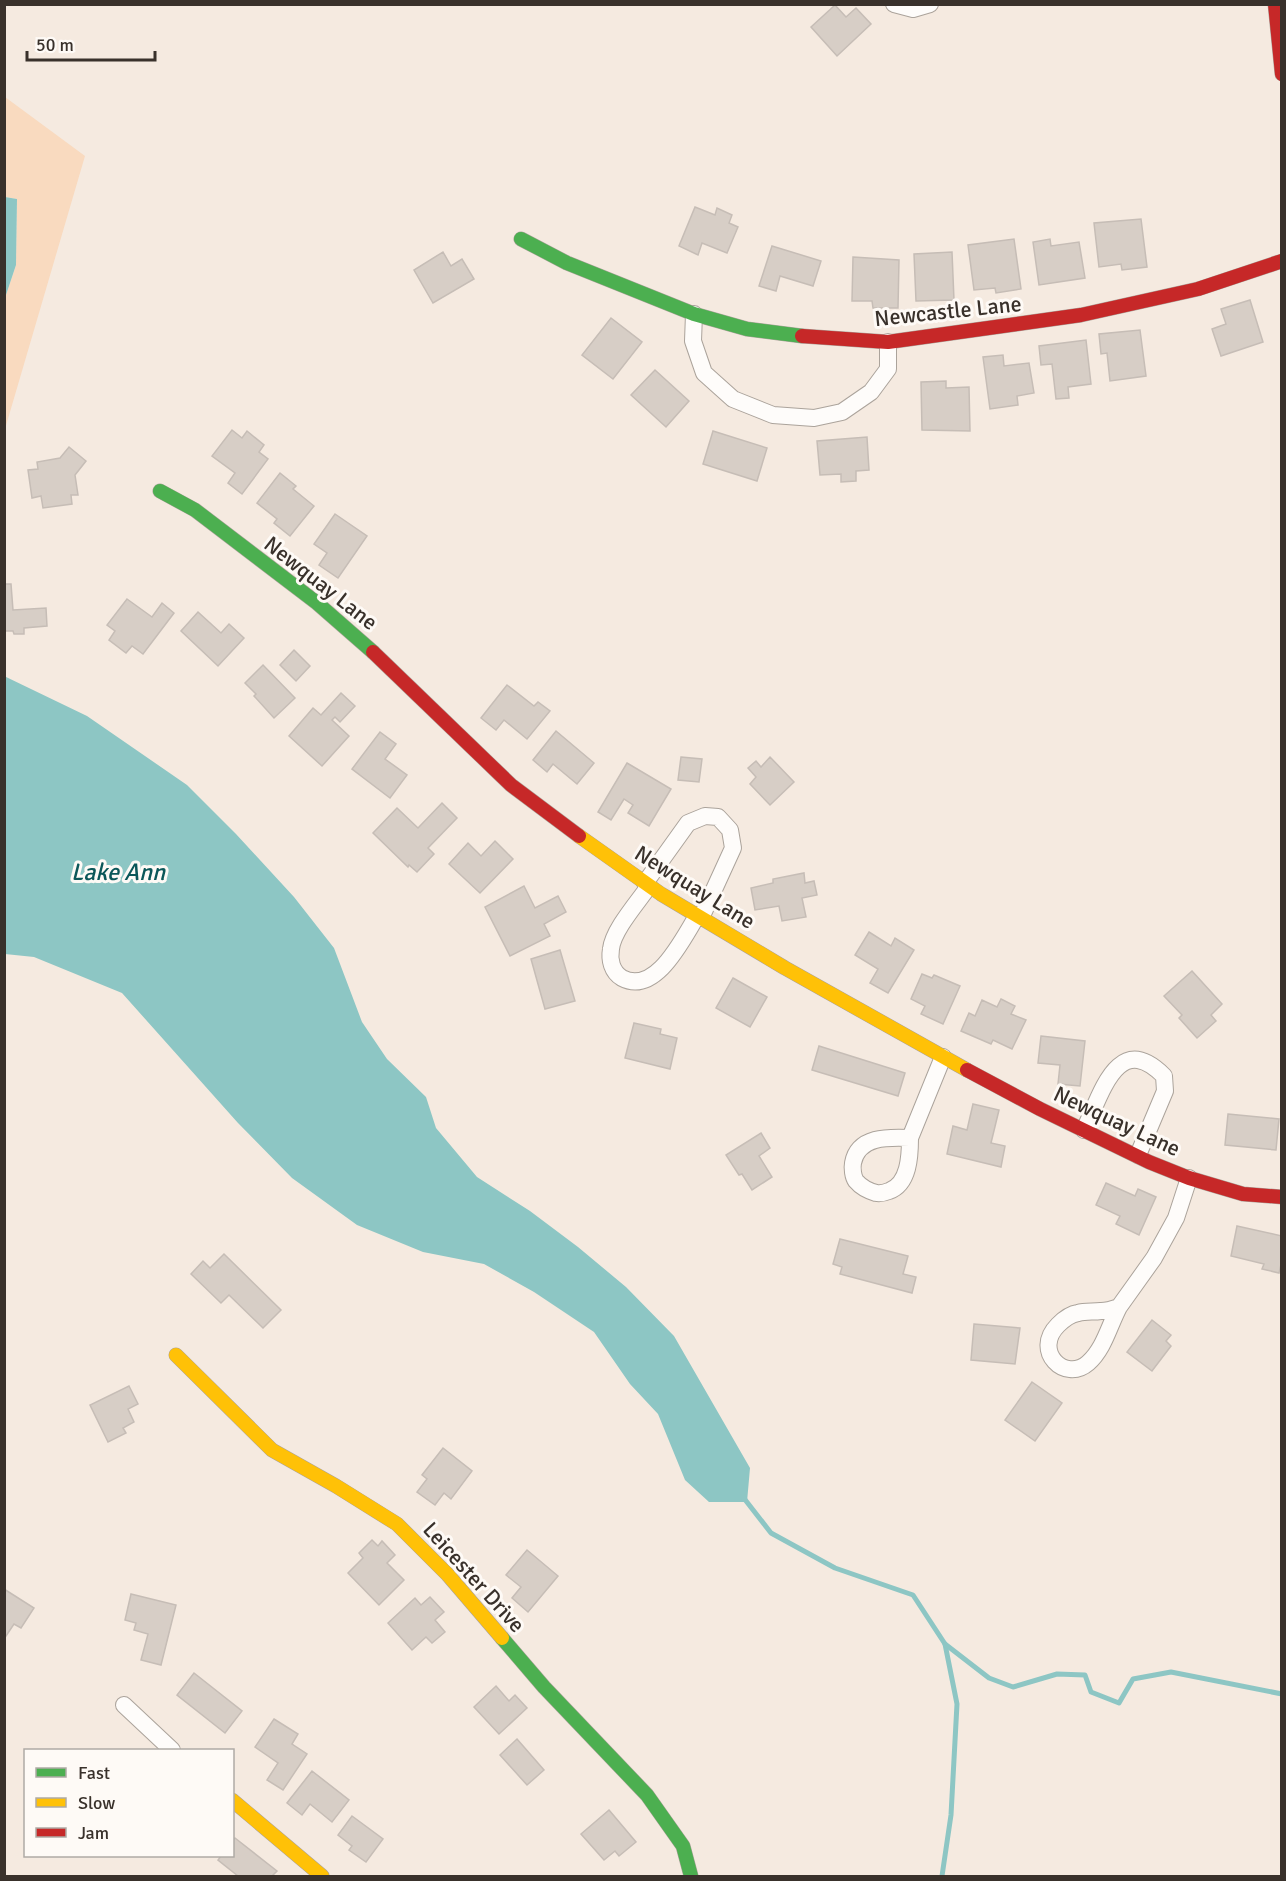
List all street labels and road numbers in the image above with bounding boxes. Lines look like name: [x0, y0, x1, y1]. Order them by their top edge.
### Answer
street label: Newcastle Lane: [873, 290, 1023, 332]
street label: Newquay Lane: [259, 530, 383, 636]
street label: Newquay Lane: [630, 839, 760, 935]
street label: Newquay Lane: [1049, 1080, 1185, 1162]
street label: Leicester Drive: [417, 1516, 531, 1638]

